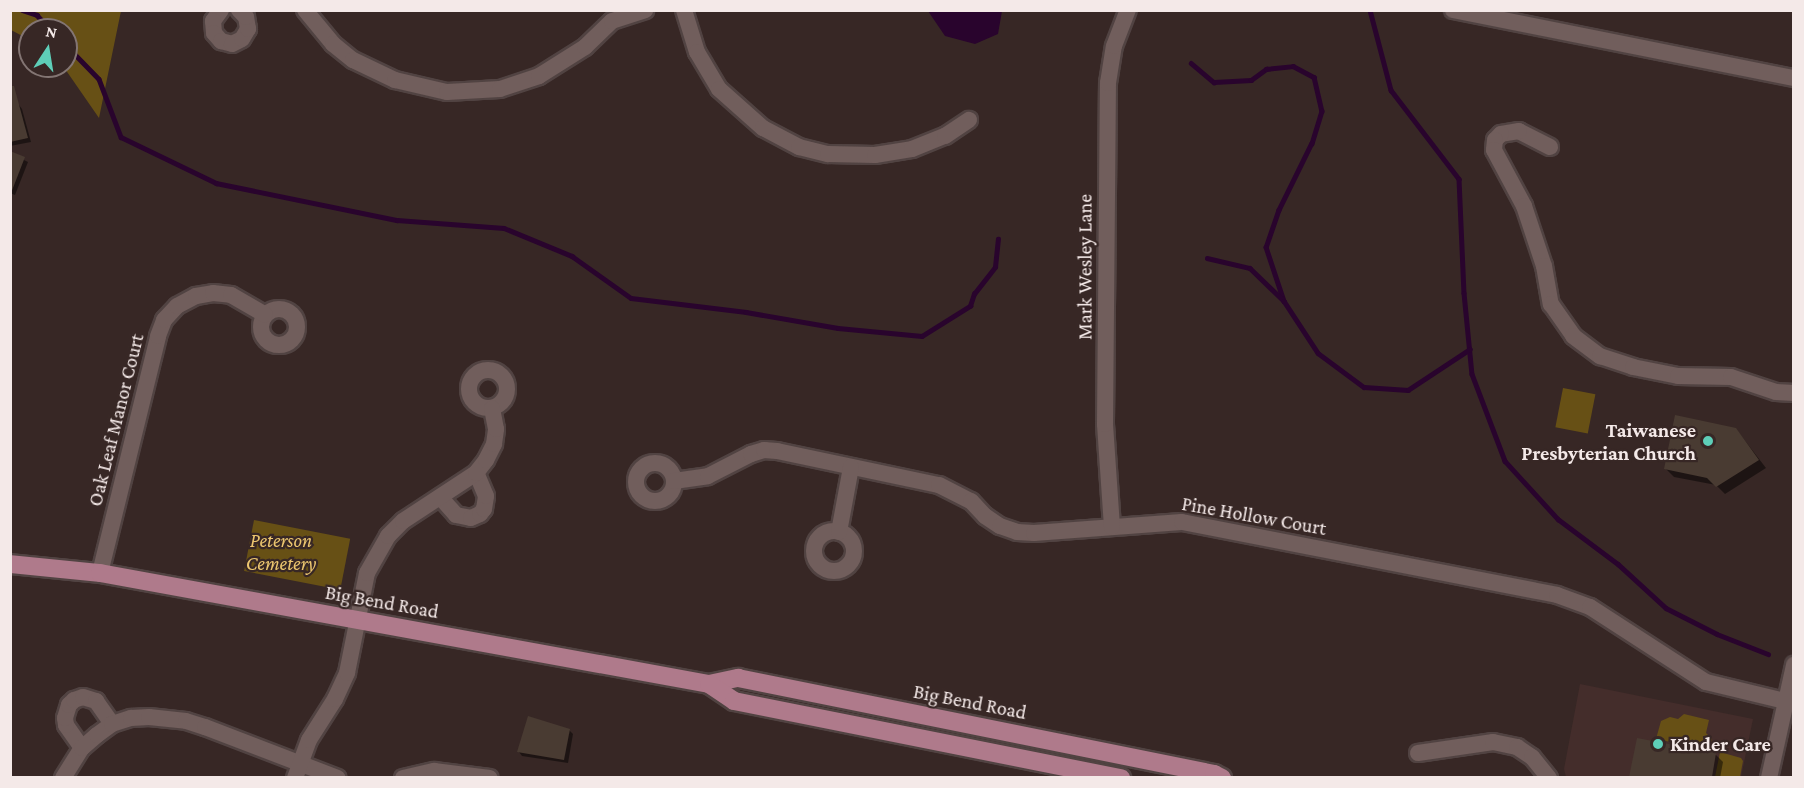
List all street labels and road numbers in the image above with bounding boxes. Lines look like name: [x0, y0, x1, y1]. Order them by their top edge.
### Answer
street label: Mark Wesley Lane: [1073, 194, 1097, 340]
street label: Oak Leaf Manor Court: [83, 331, 149, 509]
street label: Pine Hollow Court: [1180, 491, 1328, 541]
street label: Big Bend Road: [323, 580, 441, 624]
street label: Big Bend Road: [911, 679, 1029, 725]

